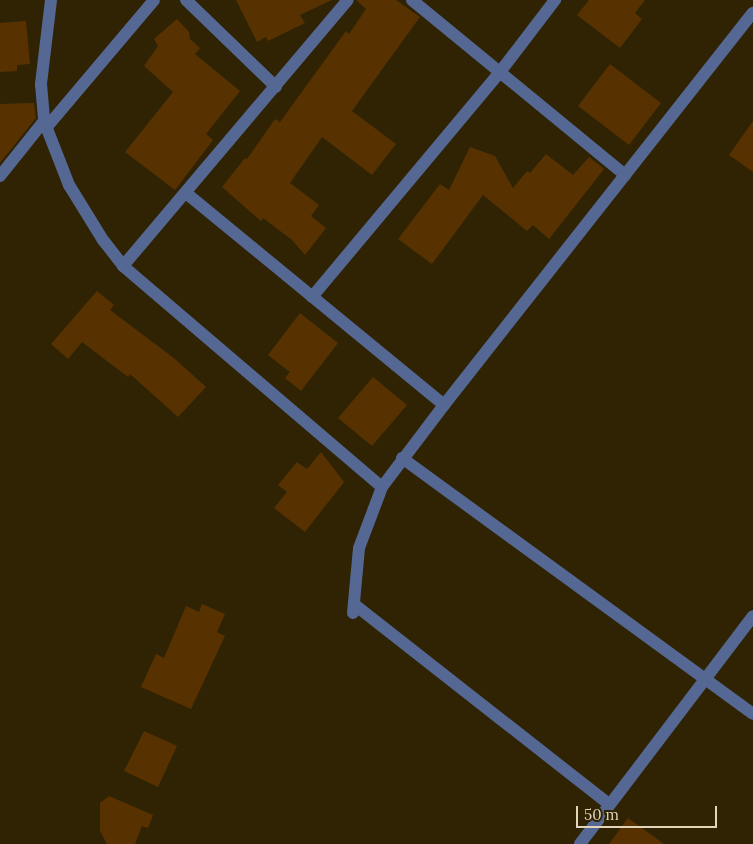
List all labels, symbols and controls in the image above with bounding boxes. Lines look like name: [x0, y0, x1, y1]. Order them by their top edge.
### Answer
scale bar: [578, 796, 719, 828]
text: 50 m: [584, 805, 619, 824]

